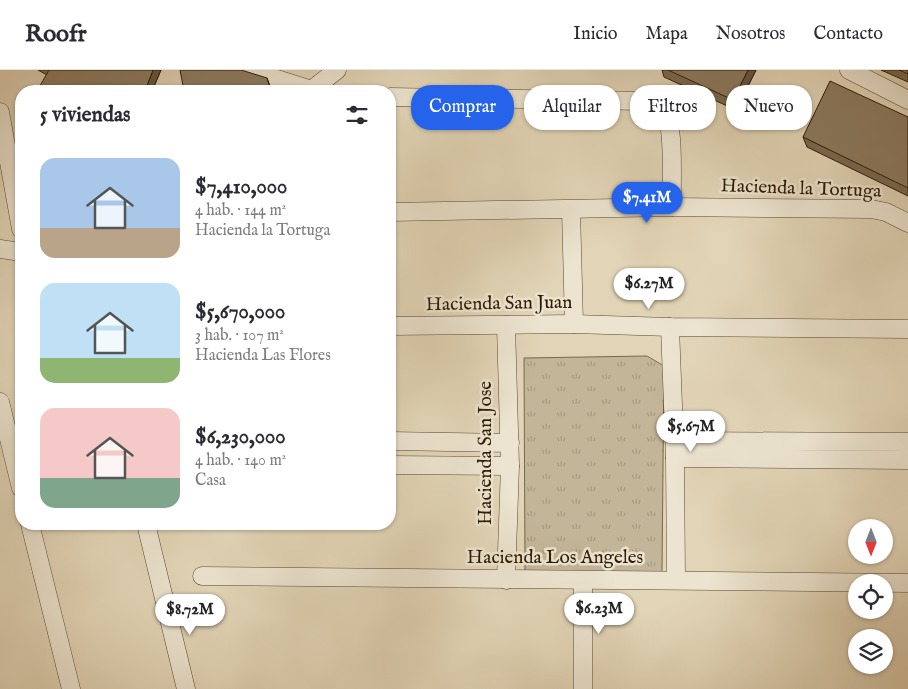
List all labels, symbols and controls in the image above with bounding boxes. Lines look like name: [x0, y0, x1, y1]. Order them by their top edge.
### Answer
text: Roofr: [25, 19, 86, 50]
text: Inicio: [573, 23, 618, 46]
text: Mapa: [646, 23, 688, 46]
text: Nosotros: [716, 23, 785, 46]
text: Contacto: [813, 23, 883, 46]
chip: Comprar: [411, 85, 514, 130]
chip: Alquilar: [524, 85, 620, 130]
chip: Filtros: [630, 85, 716, 130]
chip: Nuevo: [726, 85, 812, 130]
icon: filters: [343, 101, 371, 129]
text: 5 viviendas: [40, 102, 130, 129]
text: $7,410,000: [195, 174, 287, 201]
street label: Hacienda la Tortuga: [720, 174, 883, 204]
icon: home: [80, 178, 140, 238]
pin: $7.41M: [606, 182, 688, 224]
text: $7.41M: [623, 188, 671, 208]
text: 4 hab. · 144 m²: [195, 201, 286, 221]
text: Hacienda la Tortuga: [195, 221, 330, 241]
pin: $6.27M: [608, 268, 690, 310]
text: $6.27M: [625, 274, 673, 294]
street label: Hacienda San Juan: [425, 291, 573, 317]
text: $5,670,000: [195, 299, 285, 326]
icon: home: [80, 303, 140, 363]
text: 3 hab. · 107 m²: [195, 326, 284, 346]
text: Hacienda Las Flores: [195, 346, 331, 366]
street label: Hacienda San Jose: [474, 381, 498, 525]
pin: $5.67M: [650, 410, 732, 453]
text: $5.67M: [667, 417, 715, 437]
text: $6,230,000: [195, 424, 286, 451]
icon: home: [80, 428, 140, 488]
text: 4 hab. · 140 m²: [195, 451, 286, 471]
text: Casa: [195, 471, 226, 491]
north arrow: [848, 519, 892, 564]
map controls: [848, 519, 893, 674]
street label: Hacienda Los Angeles: [467, 546, 643, 570]
button: locate: [848, 574, 893, 619]
pin: $6.23M: [558, 592, 640, 635]
pin: $8.72M: [149, 594, 231, 636]
text: $6.23M: [575, 599, 623, 619]
text: $8.72M: [166, 600, 214, 620]
button: layers: [848, 629, 893, 674]

